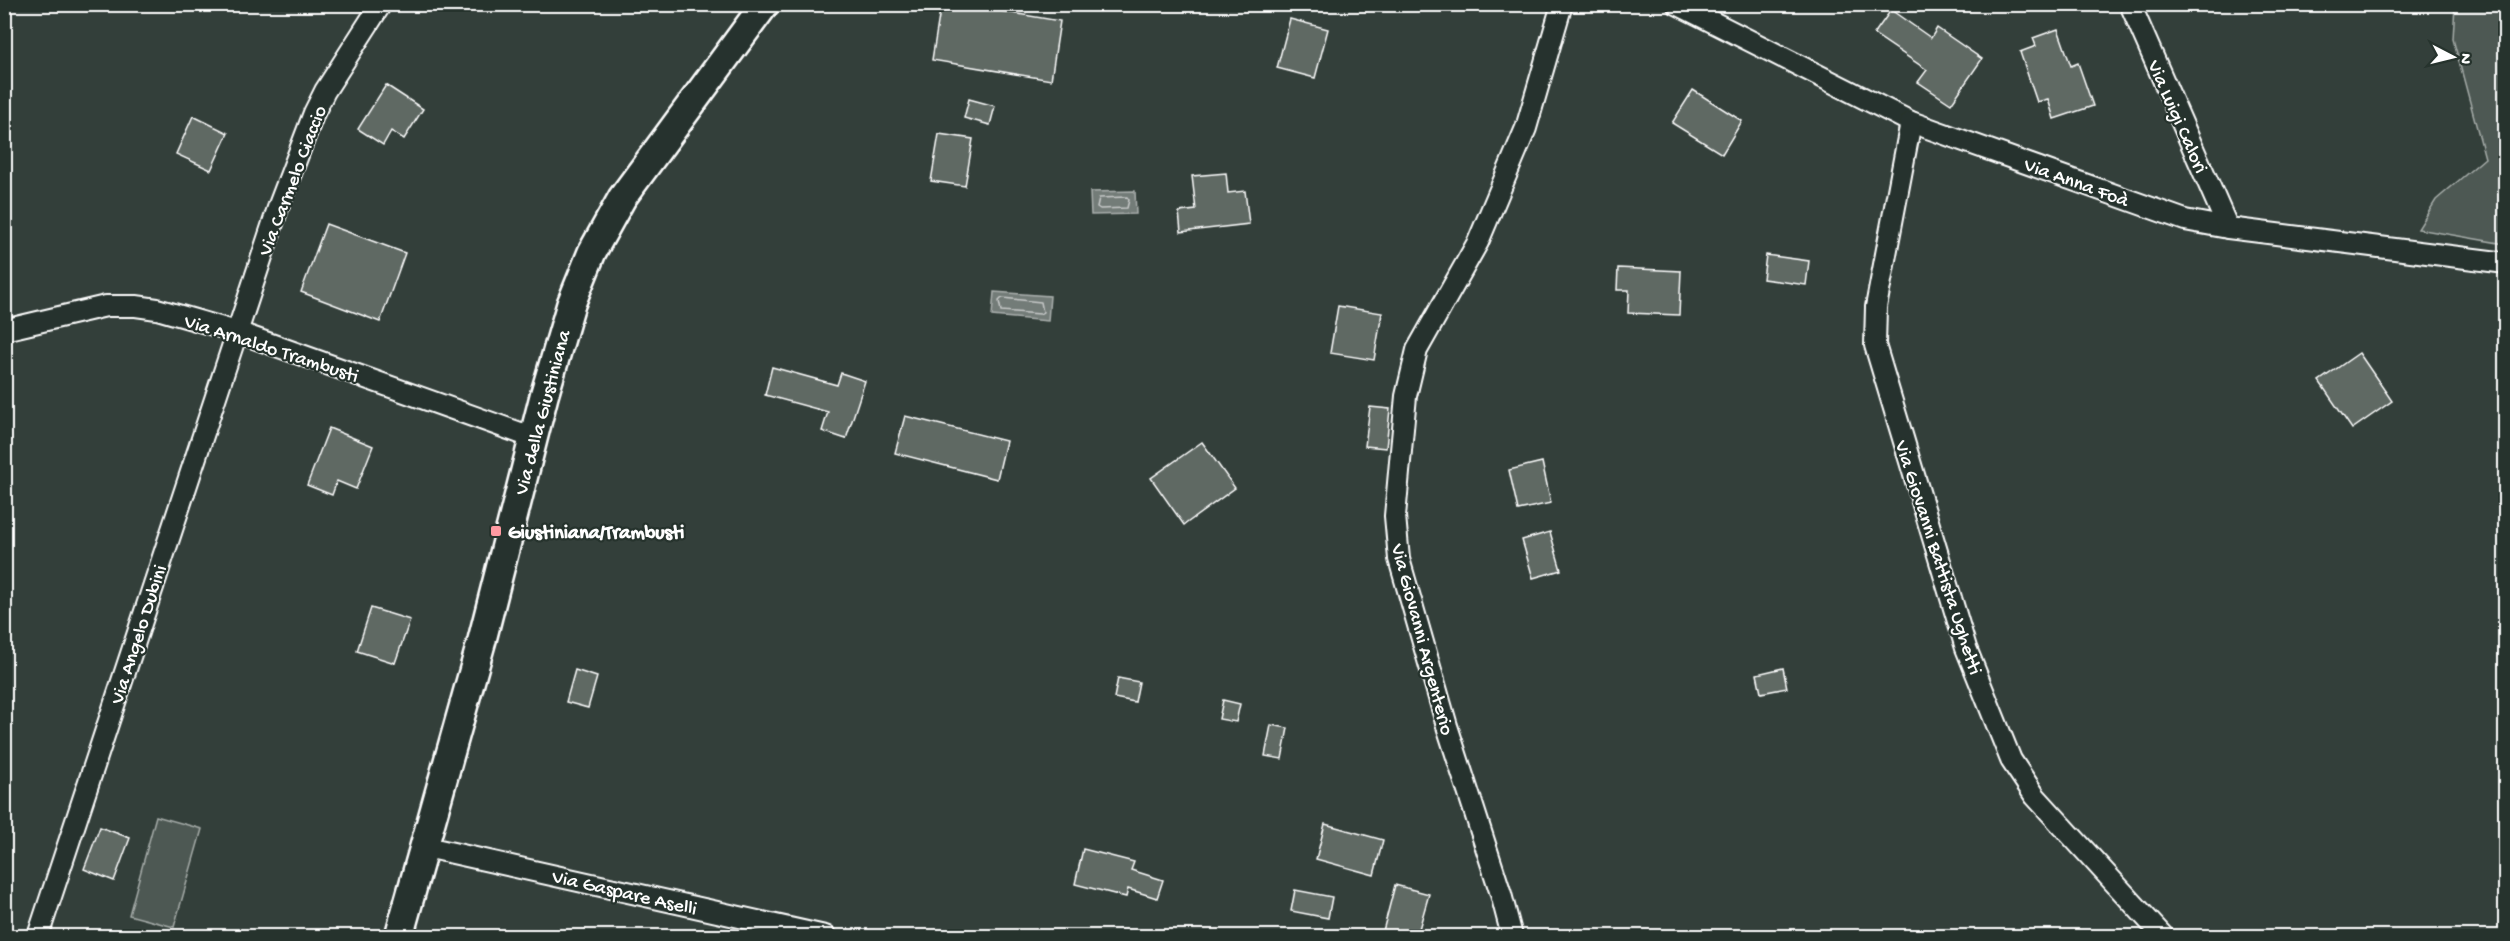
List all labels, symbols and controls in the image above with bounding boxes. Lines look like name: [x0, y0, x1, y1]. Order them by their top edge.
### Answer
north arrow: [2423, 27, 2483, 87]
text: N: [2454, 52, 2474, 65]
street label: Via Luigi Calori: [2140, 57, 2211, 177]
street label: Via Carmelo Ciaccio: [255, 103, 333, 261]
street label: Via Anna Foà: [2019, 154, 2132, 214]
street label: Via Arnaldo Trambusti: [180, 311, 361, 389]
street label: Via della Giustiniana: [511, 327, 578, 499]
street label: Via Giovanni Battista Ughetti: [1888, 437, 1985, 678]
place label: Giustiniana/Trambusti: [508, 523, 684, 546]
marker: Giustiniana/Trambusti: [489, 524, 503, 538]
street label: Via Giovanni Argenterio: [1384, 541, 1457, 738]
street label: Via Angelo Dubini: [107, 563, 174, 709]
street label: Via Gaspare Aselli: [548, 866, 699, 922]

